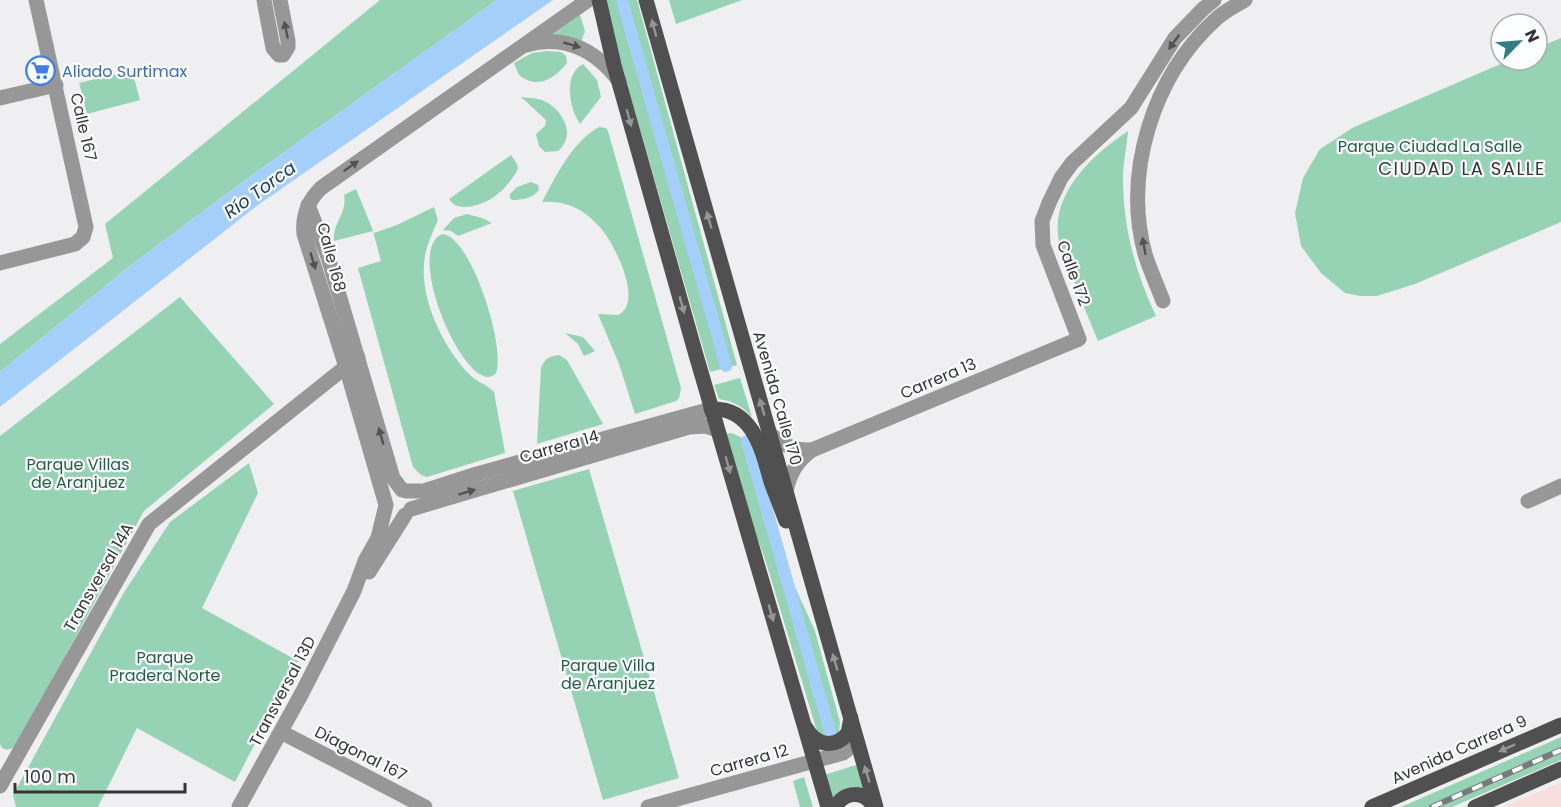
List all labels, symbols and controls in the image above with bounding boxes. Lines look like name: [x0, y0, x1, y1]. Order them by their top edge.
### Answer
north arrow: [1489, 12, 1549, 72]
one-way arrow: [649, 19, 658, 37]
one-way arrow: [281, 21, 290, 40]
text: N: [1519, 26, 1545, 46]
one-way arrow: [1168, 34, 1180, 49]
one-way arrow: [563, 41, 581, 50]
supermarket icon: Aliado Surtimax: [25, 55, 57, 87]
place label: Aliado Surtimax: [62, 60, 187, 83]
street label: Calle 167: [65, 91, 103, 164]
one-way arrow: [625, 109, 634, 127]
park label: Parque Ciudad La Salle: [1338, 135, 1522, 158]
water label: Río Torca: [219, 155, 301, 224]
district label: CIUDAD LA SALLE: [1378, 156, 1546, 181]
one-way arrow: [343, 160, 359, 172]
one-way arrow: [703, 211, 713, 229]
street label: Calle 168: [311, 220, 352, 294]
one-way arrow: [1139, 236, 1148, 255]
street label: Calle 172: [1051, 237, 1096, 309]
one-way arrow: [308, 252, 318, 270]
one-way arrow: [678, 297, 687, 315]
street label: Avenida Calle 170: [747, 328, 808, 468]
street label: Carrera 13: [897, 352, 980, 405]
one-way arrow: [757, 398, 766, 416]
street label: Carrera 14: [517, 424, 601, 469]
one-way arrow: [376, 427, 385, 445]
park label: Parque Villas de Aranjuez: [26, 453, 130, 494]
one-way arrow: [724, 456, 733, 474]
one-way arrow: [458, 487, 476, 496]
street label: Transversal 14A: [58, 518, 139, 636]
one-way arrow: [767, 604, 776, 622]
street label: Transversal 13D: [244, 632, 321, 751]
park label: Parque Pradera Norte: [109, 646, 221, 687]
one-way arrow: [830, 652, 839, 670]
park label: Parque Villa de Aranjuez: [561, 654, 655, 695]
street label: Avenida Carrera 9: [1388, 709, 1531, 790]
street label: Diagonal 167: [311, 720, 411, 787]
street label: Carrera 12: [707, 738, 791, 783]
one-way arrow: [1498, 743, 1516, 753]
scale bar: [15, 756, 184, 794]
text: 100 m: [24, 764, 76, 789]
one-way arrow: [861, 765, 871, 784]

